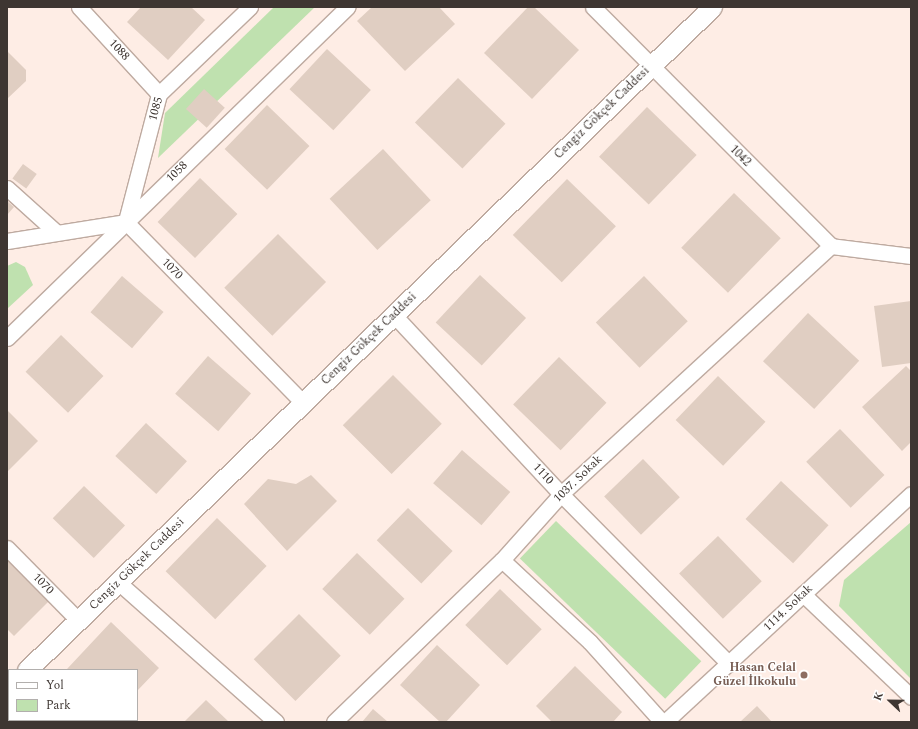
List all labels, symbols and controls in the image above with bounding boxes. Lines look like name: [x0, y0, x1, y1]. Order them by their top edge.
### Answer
street label: 1088: [106, 36, 132, 64]
street label: Cengiz Gökçek Caddesi: [551, 64, 653, 162]
street label: 1085: [146, 95, 166, 123]
street label: 1042: [726, 142, 754, 170]
street label: 1058: [163, 158, 191, 186]
street label: 1070: [158, 255, 186, 283]
street label: Cengiz Gökçek Caddesi: [318, 290, 420, 388]
street label: 1037. Sokak: [551, 452, 605, 506]
street label: 1110: [530, 460, 556, 488]
street label: Cengiz Gökçek Caddesi: [86, 515, 188, 613]
street label: 1070: [29, 570, 57, 598]
street label: 1114. Sokak: [760, 582, 816, 634]
place label: Hasan Celal Güzel İlkokulu: [713, 661, 796, 689]
legend: [8, 669, 138, 721]
marker: Hasan Celal Güzel İlkokulu: [799, 670, 809, 680]
text: Yol: [46, 676, 64, 695]
north arrow: [870, 681, 910, 721]
text: K: [869, 689, 888, 703]
text: Park: [46, 696, 71, 715]

